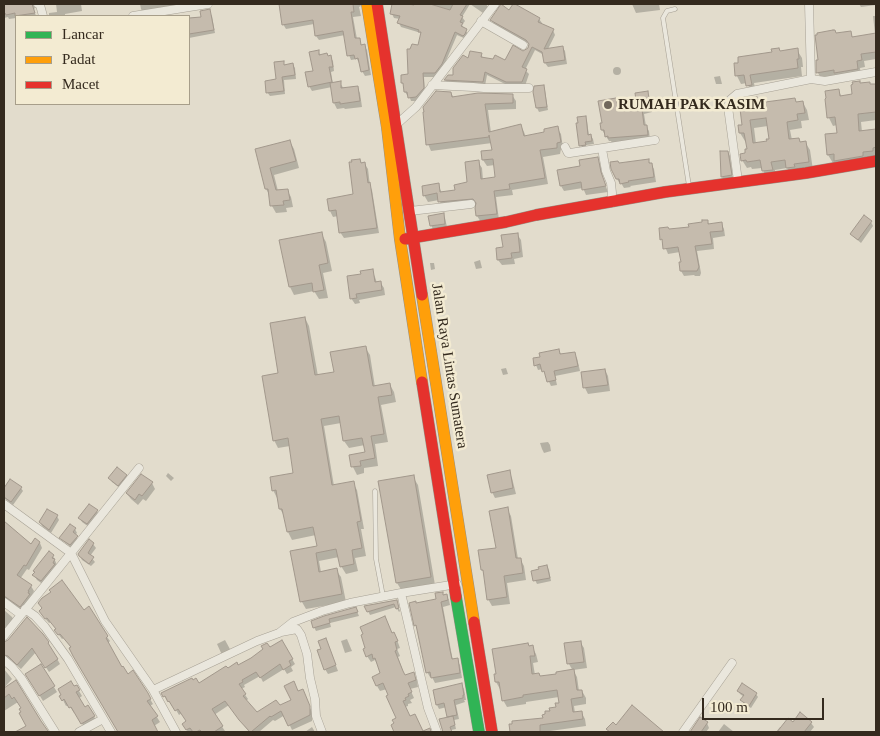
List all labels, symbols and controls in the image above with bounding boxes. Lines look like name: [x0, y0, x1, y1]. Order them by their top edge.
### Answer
legend: [15, 15, 190, 105]
text: Lancar: [62, 26, 104, 42]
text: Padat: [62, 51, 95, 67]
text: Macet: [62, 76, 99, 92]
place label: RUMAH PAK KASIM: [618, 96, 765, 114]
marker: RUMAH PAK KASIM: [602, 99, 614, 111]
street label: Jalan Raya Lintas Sumatera: [427, 282, 471, 450]
scale bar: [705, 688, 828, 720]
text: 100 m: [710, 699, 748, 715]

